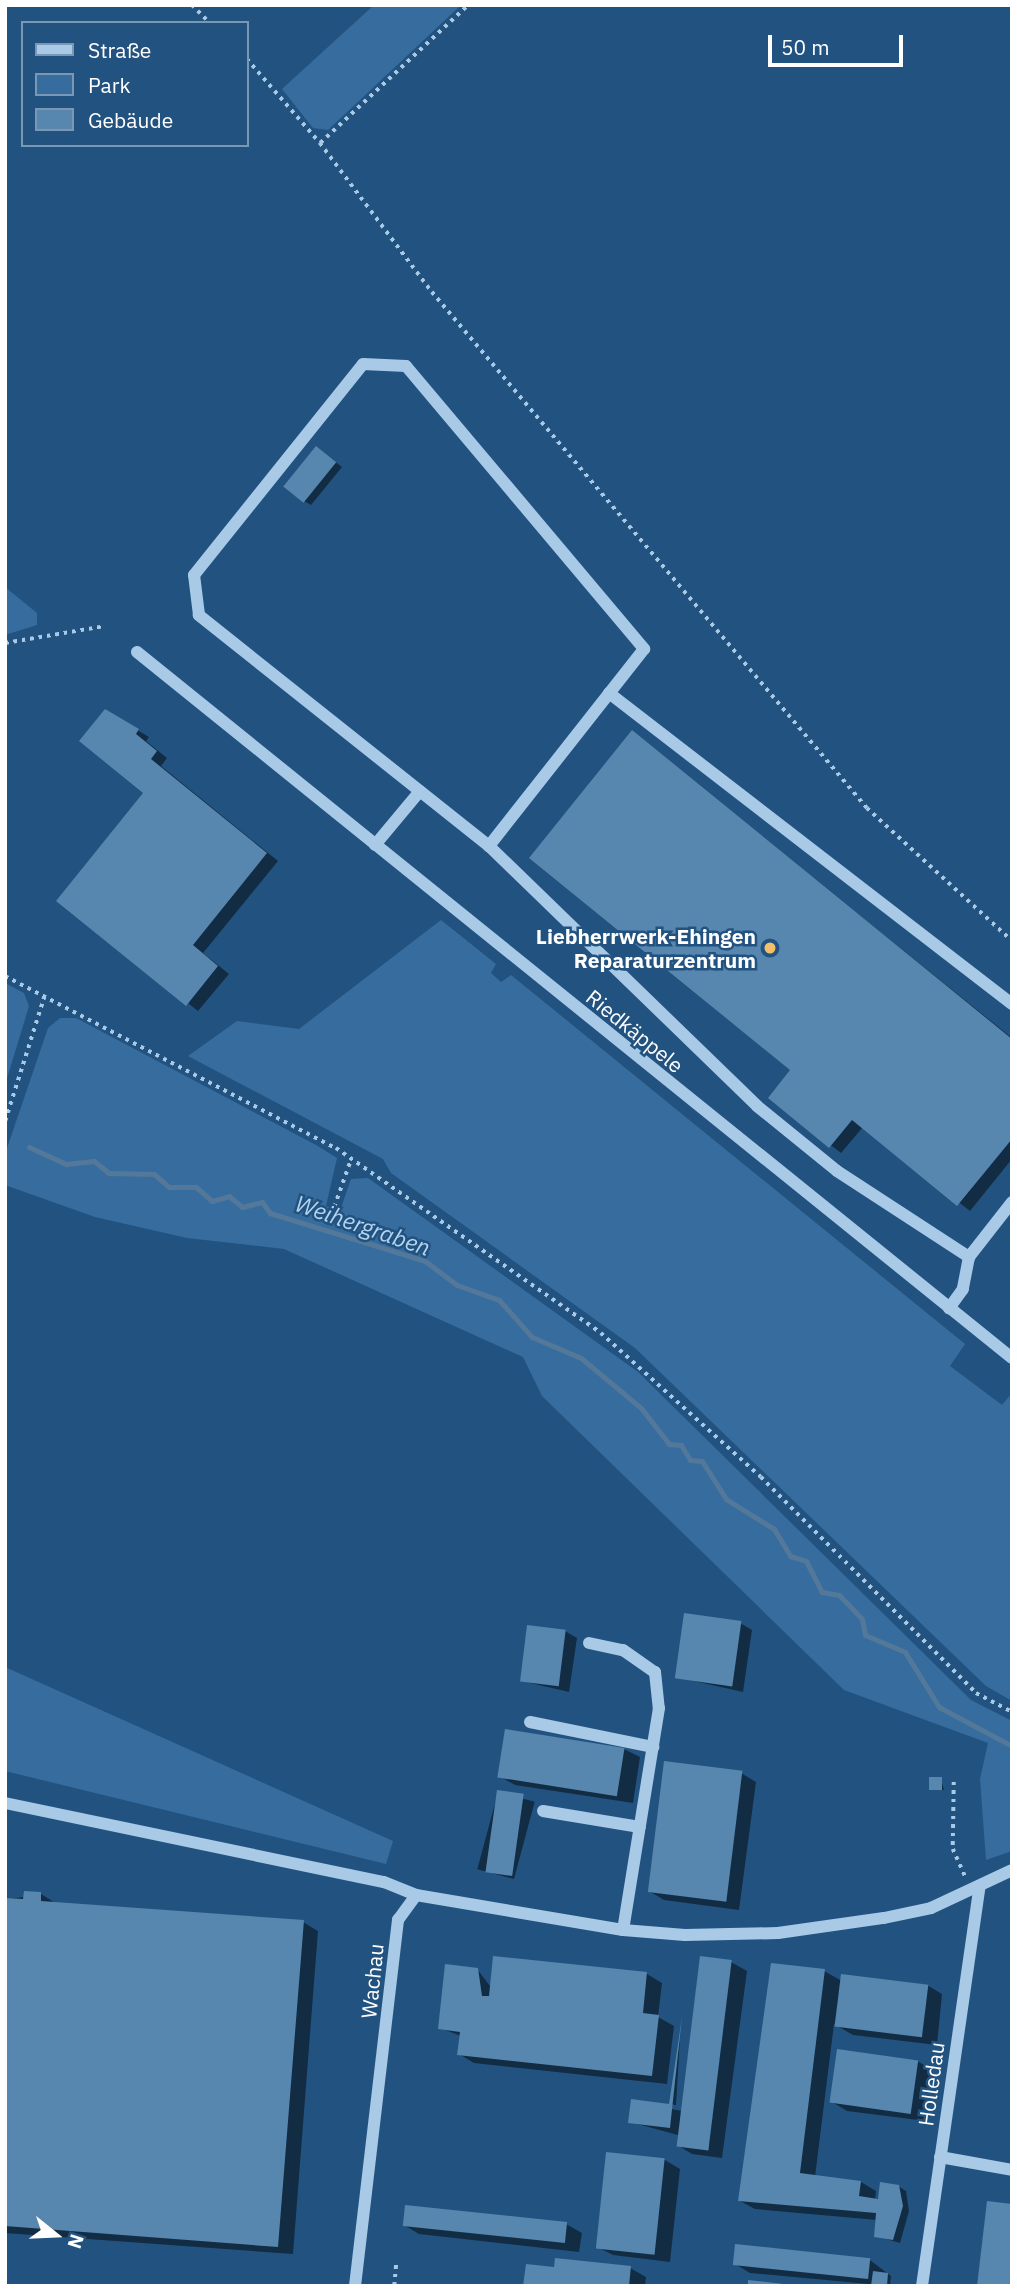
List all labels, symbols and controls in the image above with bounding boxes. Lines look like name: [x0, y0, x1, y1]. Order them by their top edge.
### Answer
legend: [21, 21, 248, 147]
scale bar: [772, 21, 907, 65]
text: 50 m: [781, 33, 830, 61]
text: Straße: [88, 36, 151, 64]
text: Park: [88, 71, 131, 99]
text: Gebäude: [88, 106, 173, 134]
place label: Liebherrwerk-Ehingen Reparaturzentrum: [536, 923, 756, 973]
marker: Liebherrwerk-Ehingen Reparaturzentrum: [762, 940, 778, 956]
street label: Riedkäppele: [581, 984, 689, 1078]
water label: Weihergraben: [292, 1189, 434, 1261]
street label: Wachau: [356, 1942, 388, 2020]
street label: Holledau: [913, 2040, 949, 2128]
north arrow: [21, 2200, 91, 2270]
text: N: [62, 2231, 90, 2252]

